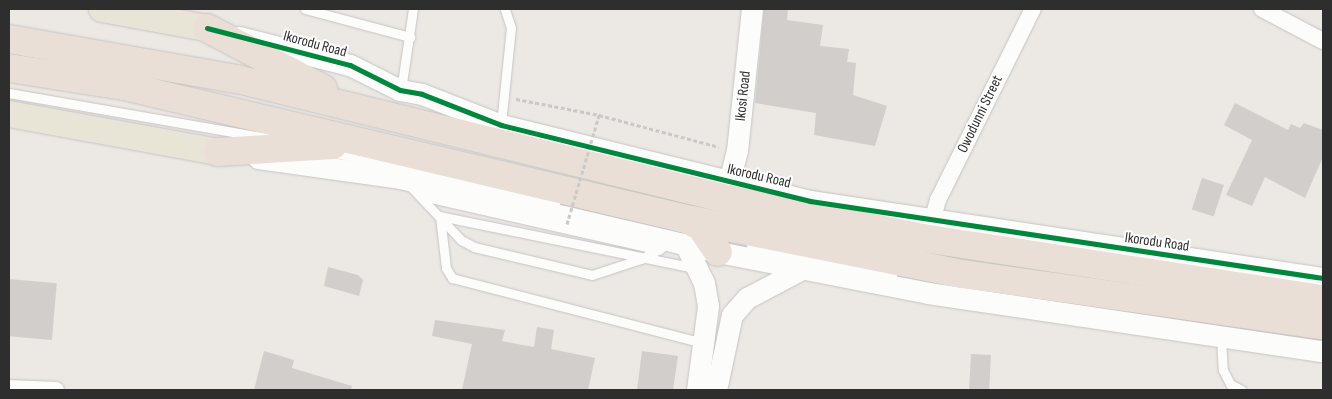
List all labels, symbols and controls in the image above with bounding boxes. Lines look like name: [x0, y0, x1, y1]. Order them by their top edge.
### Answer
street label: Ikorodu Road: [281, 27, 349, 61]
street label: Ikosi Road: [731, 70, 755, 122]
street label: Owodunni Street: [953, 72, 1007, 156]
street label: Ikorodu Road: [725, 160, 793, 192]
street label: Ikorodu Road: [1124, 229, 1190, 255]

